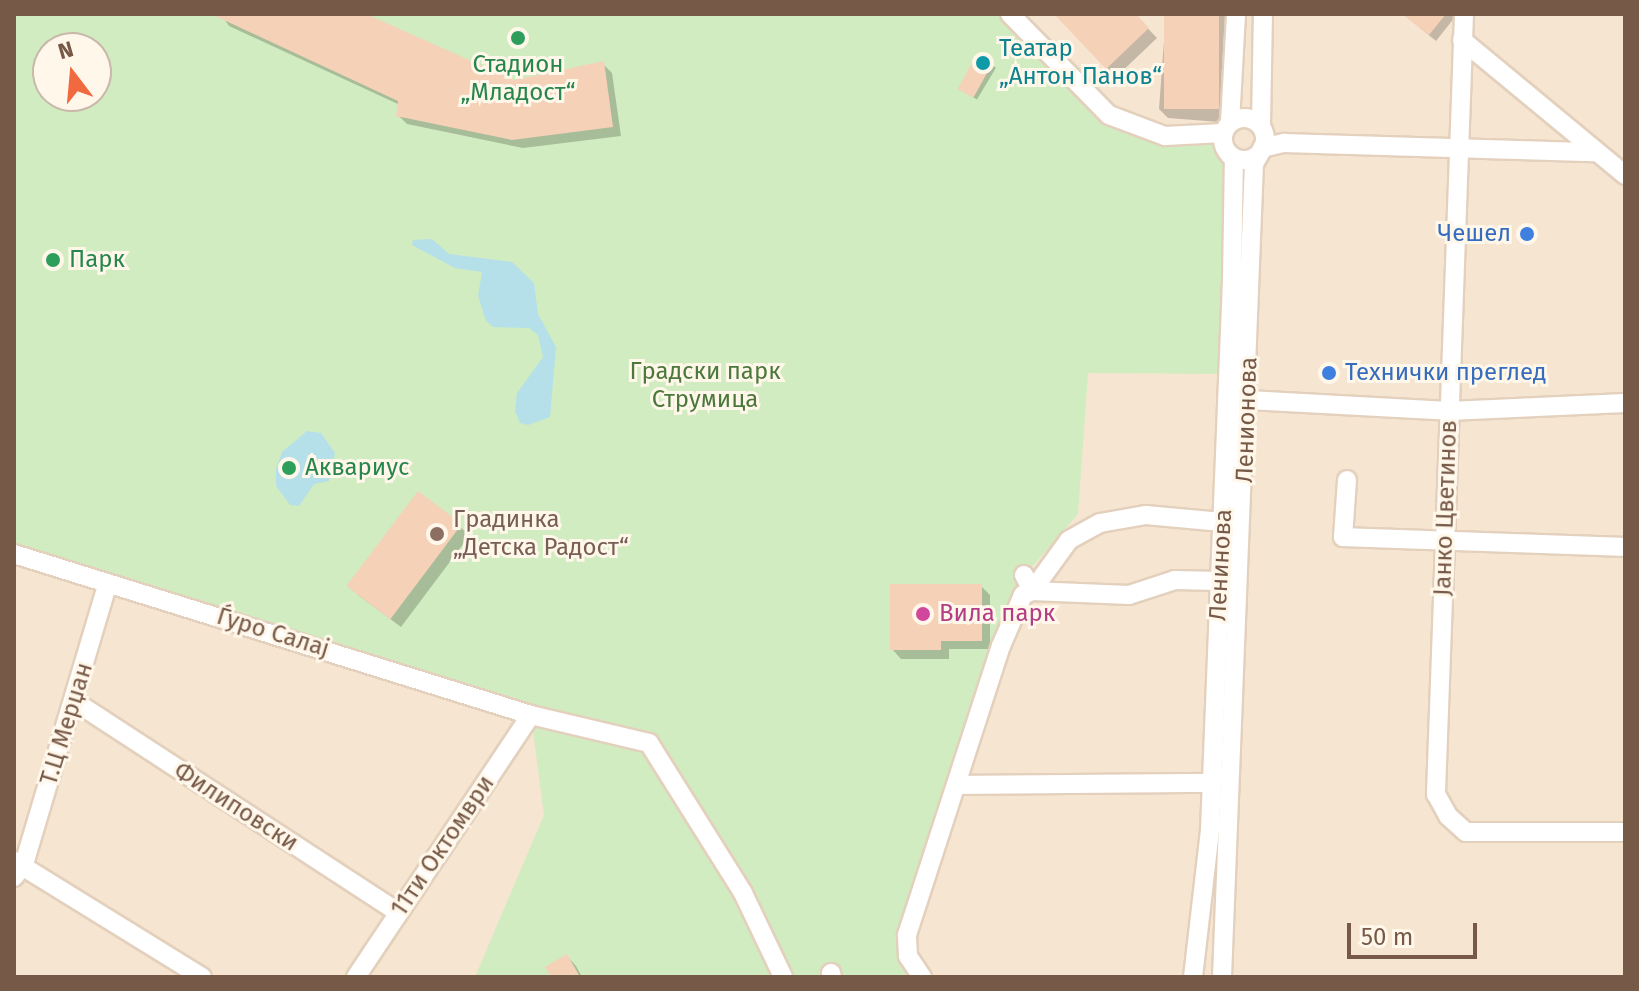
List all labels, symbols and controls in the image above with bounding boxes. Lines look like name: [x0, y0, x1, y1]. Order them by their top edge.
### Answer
marker: Стадион „Младост“: [509, 29, 527, 47]
north arrow: [32, 32, 112, 112]
text: N: [55, 35, 77, 65]
place label: Театар „Антон Панов“: [999, 35, 1162, 91]
place label: Стадион „Младост“: [461, 51, 575, 107]
marker: Театар „Антон Панов“: [974, 54, 992, 72]
place label: Чешел: [1437, 220, 1511, 248]
marker: Чешел: [1518, 225, 1536, 243]
place label: Парк: [69, 246, 125, 274]
marker: Парк: [44, 251, 62, 269]
street label: Ленионова: [1230, 356, 1264, 484]
park label: Градски парк Струмица: [629, 358, 781, 414]
place label: Технички преглед: [1345, 359, 1546, 387]
marker: Технички преглед: [1320, 364, 1338, 382]
street label: Јанко Цветинов: [1429, 419, 1463, 597]
place label: Аквариус: [305, 454, 409, 482]
marker: Аквариус: [280, 459, 298, 477]
place label: Градинка „Детска Радост“: [453, 506, 629, 562]
street label: Ленинова: [1204, 508, 1238, 622]
marker: Градинка „Детска Радост“: [428, 525, 446, 543]
place label: Вила парк: [939, 600, 1055, 628]
street label: Ѓуро Салај: [213, 602, 333, 664]
marker: Вила парк: [914, 605, 932, 623]
street label: Т.Ц Мерџан: [35, 659, 99, 789]
street label: Филиповски: [169, 756, 303, 858]
street label: 11ти Октомври: [385, 770, 501, 922]
scale bar: [1351, 907, 1481, 957]
text: 50 m: [1361, 923, 1413, 951]

